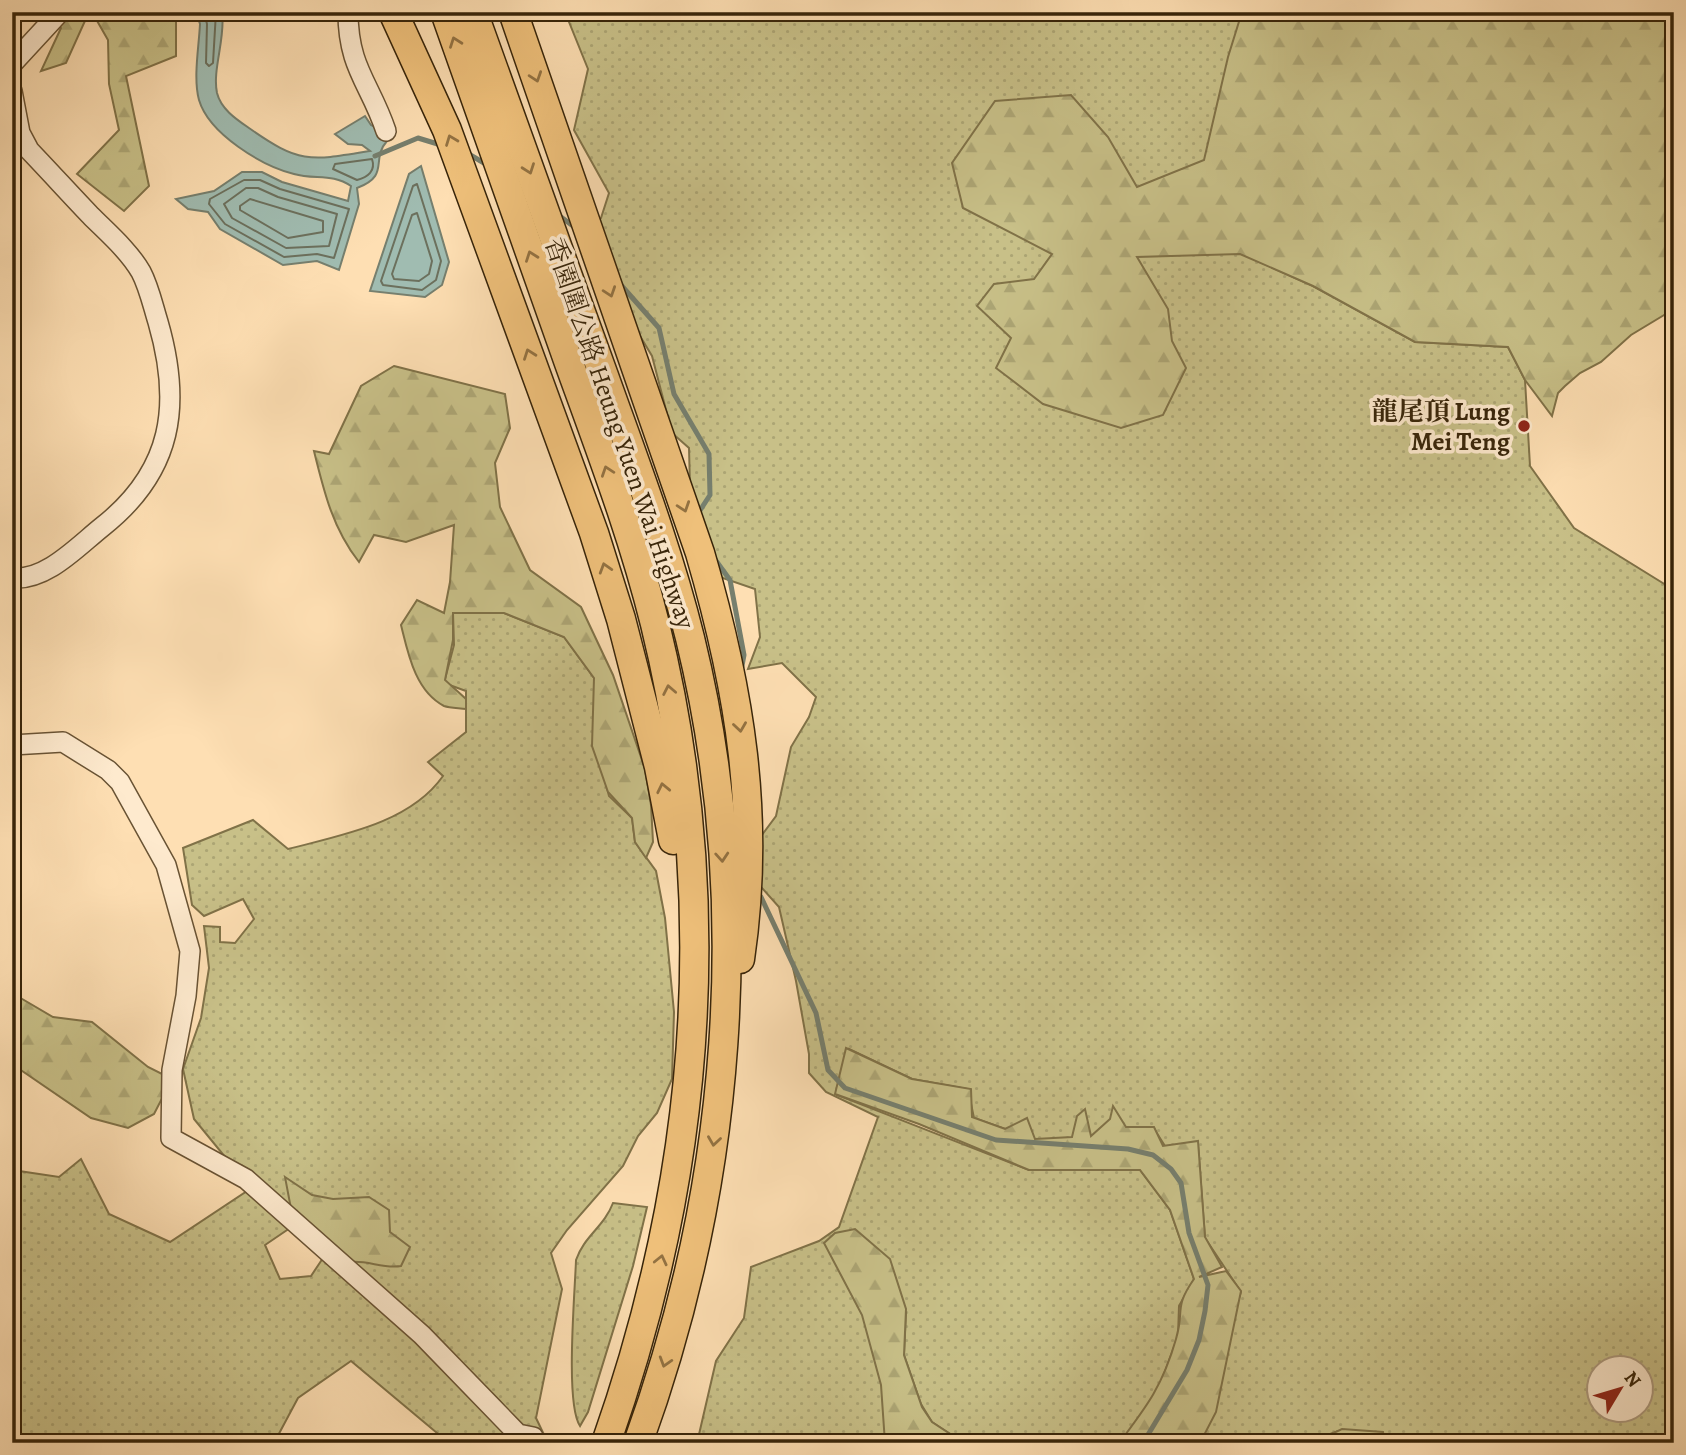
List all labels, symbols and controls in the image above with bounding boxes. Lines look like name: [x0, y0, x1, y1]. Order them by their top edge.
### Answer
one-way arrow: [449, 36, 463, 49]
one-way arrow: [528, 70, 542, 82]
one-way arrow: [445, 135, 459, 147]
one-way arrow: [521, 162, 535, 174]
street label: 香園圍公路 Heung Yuen Wai Highway: [536, 233, 704, 634]
one-way arrow: [526, 251, 540, 263]
one-way arrow: [602, 285, 616, 297]
one-way arrow: [523, 349, 537, 361]
place label: 龍尾頂 Lung Mei Teng: [1372, 394, 1511, 459]
marker: 龍尾頂 Lung Mei Teng: [1516, 418, 1532, 434]
one-way arrow: [601, 465, 615, 477]
one-way arrow: [676, 500, 690, 512]
one-way arrow: [598, 563, 613, 575]
one-way arrow: [662, 684, 677, 696]
one-way arrow: [732, 721, 747, 733]
one-way arrow: [657, 782, 672, 794]
one-way arrow: [714, 851, 729, 862]
one-way arrow: [706, 1135, 721, 1146]
one-way arrow: [652, 1254, 667, 1266]
north arrow: [1584, 1354, 1654, 1424]
one-way arrow: [659, 1356, 673, 1368]
text: N: [1618, 1366, 1647, 1393]

